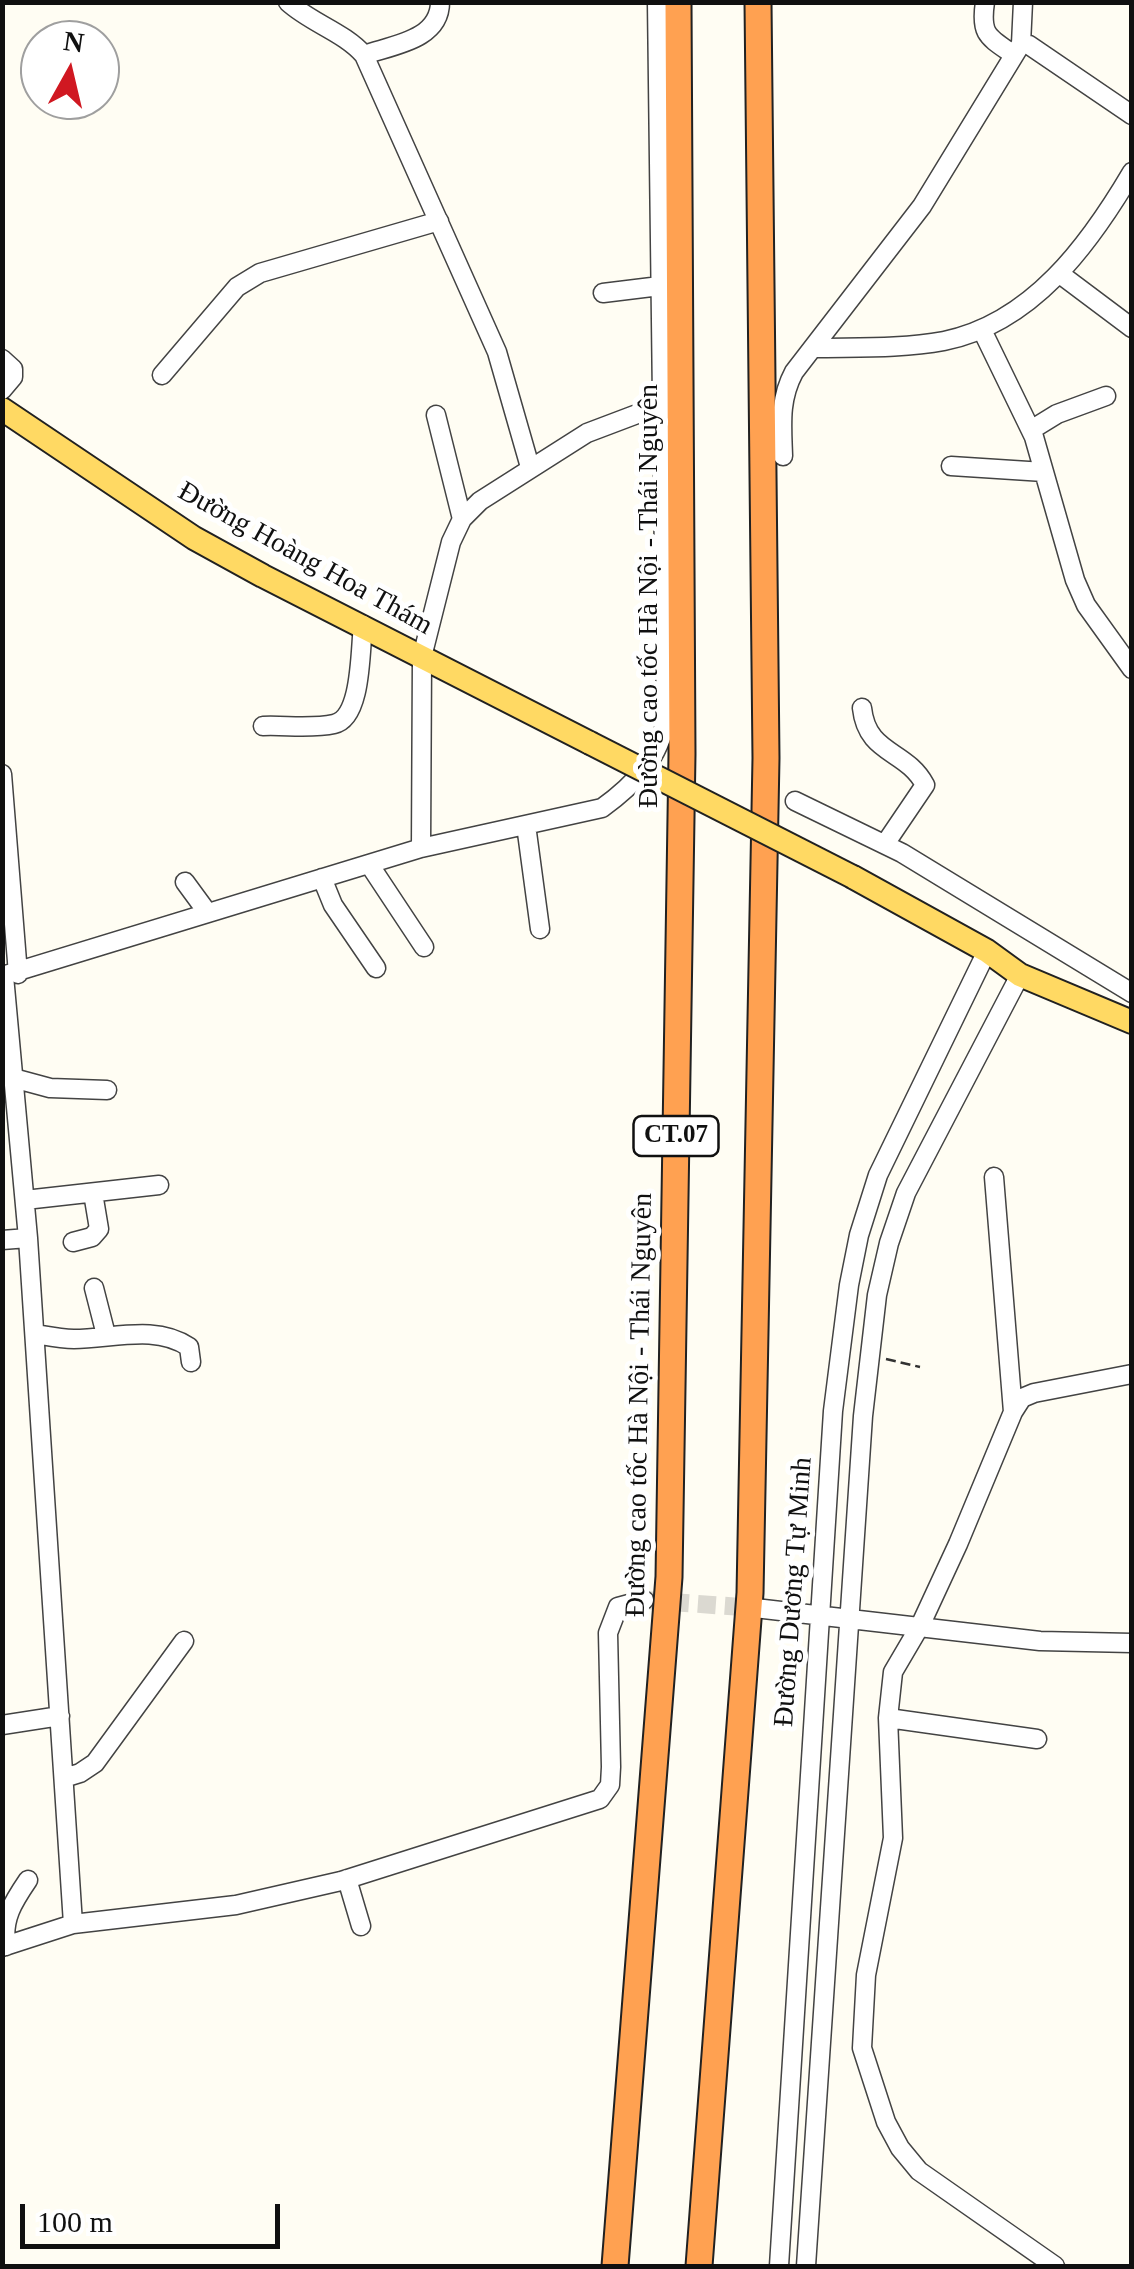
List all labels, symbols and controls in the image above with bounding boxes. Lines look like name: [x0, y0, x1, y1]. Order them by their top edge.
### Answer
north arrow: [20, 20, 120, 120]
text: N: [62, 25, 86, 59]
street label: Đường cao tốc Hà Nội - Thái Nguyên: [633, 384, 667, 808]
street label: Đường Hoàng Hoa Thám: [172, 475, 438, 643]
road number: CT.07: [634, 1116, 718, 1156]
street label: Đường cao tốc Hà Nội - Thái Nguyên: [620, 1193, 660, 1617]
street label: Đường Dương Tự Minh: [768, 1456, 820, 1728]
scale bar: [25, 2184, 285, 2246]
text: 100 m: [37, 2205, 113, 2238]

